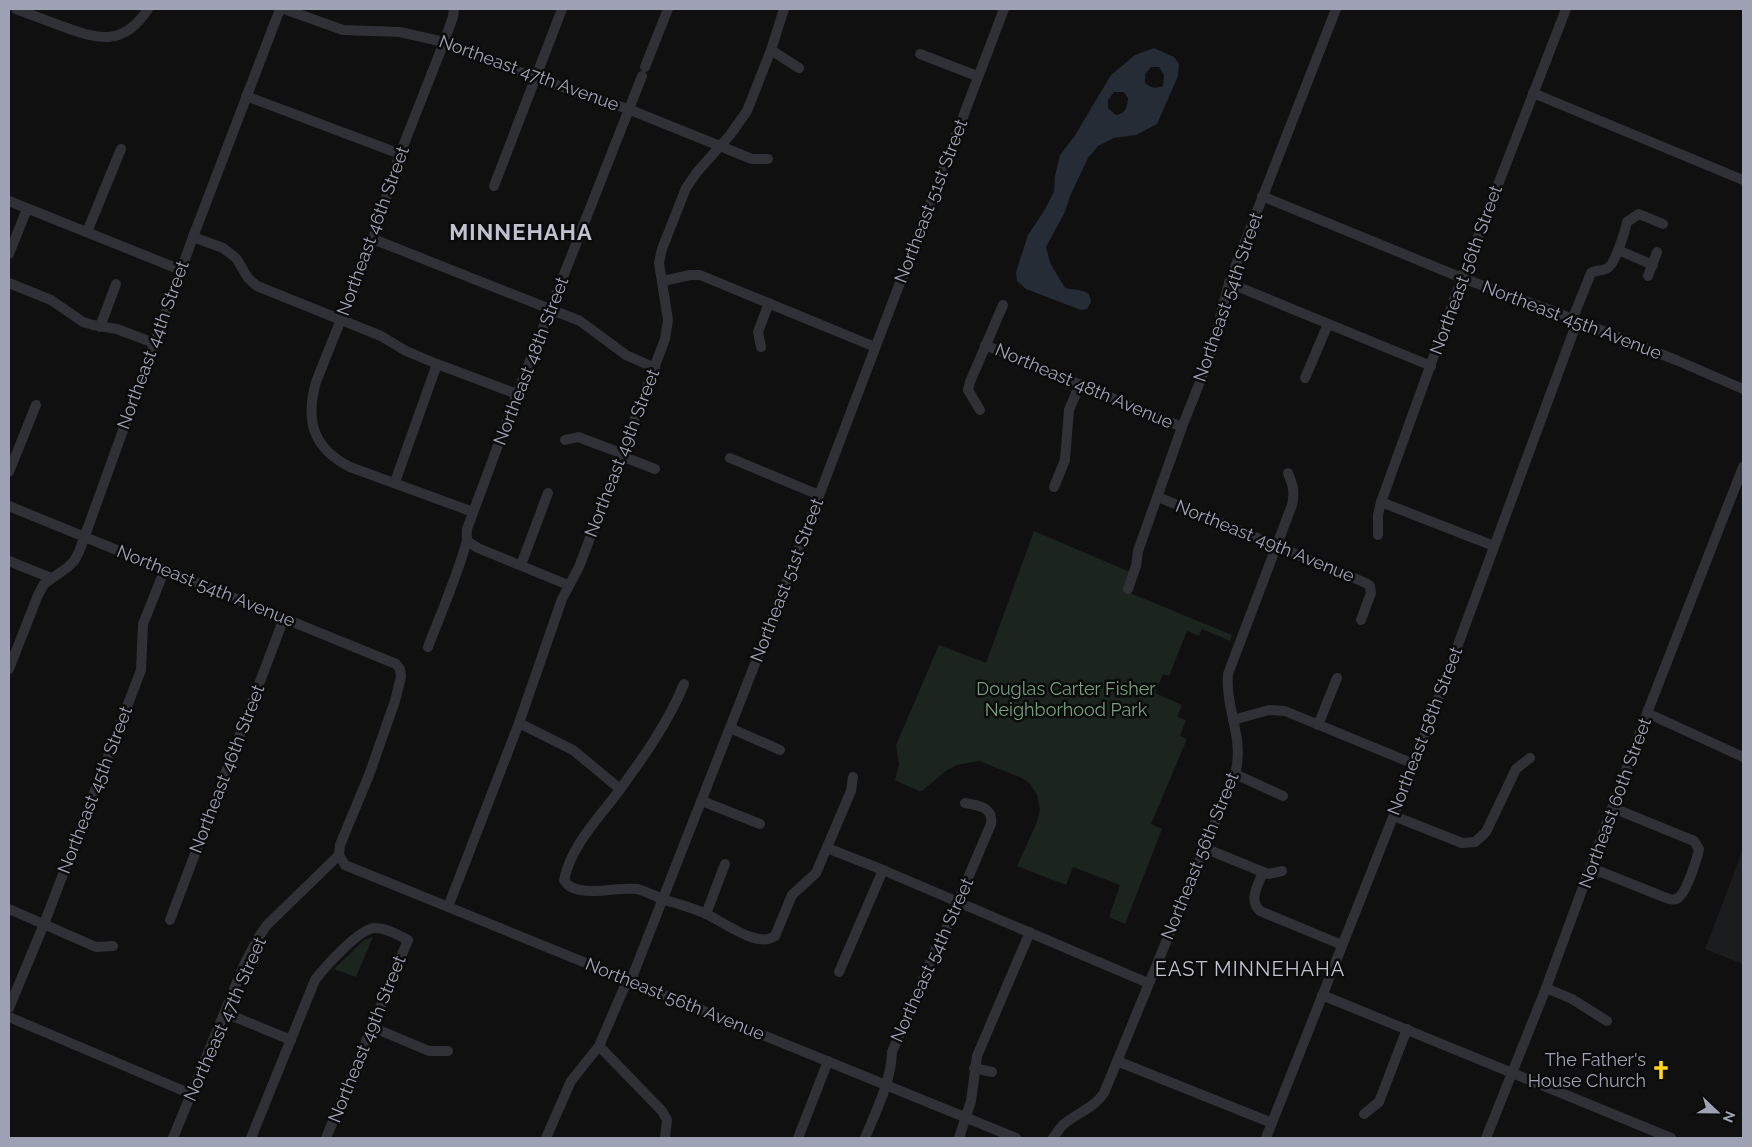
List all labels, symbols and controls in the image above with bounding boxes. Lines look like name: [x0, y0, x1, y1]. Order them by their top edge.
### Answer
street label: Northeast 47th Avenue: [436, 30, 622, 115]
street label: Northeast 51st Street: [890, 116, 971, 286]
street label: Northeast 46th Street: [332, 143, 413, 318]
street label: Northeast 56th Street: [1425, 182, 1506, 357]
street label: Northeast 54th Street: [1189, 209, 1266, 384]
district label: MINNEHAHA: [449, 219, 593, 245]
street label: Northeast 44th Street: [112, 258, 193, 432]
street label: Northeast 48th Street: [489, 274, 572, 448]
street label: Northeast 45th Avenue: [1480, 276, 1665, 364]
street label: Northeast 48th Avenue: [992, 339, 1177, 433]
street label: Northeast 49th Street: [580, 366, 663, 540]
street label: Northeast 51st Street: [746, 495, 827, 665]
street label: Northeast 49th Avenue: [1173, 495, 1358, 586]
street label: Northeast 54th Avenue: [114, 540, 299, 631]
street label: Northeast 58th Street: [1383, 644, 1466, 818]
park label: Douglas Carter Fisher Neighborhood Park: [976, 678, 1156, 720]
street label: Northeast 46th Street: [185, 682, 268, 856]
street label: Northeast 45th Street: [53, 703, 136, 877]
street label: Northeast 60th Street: [1574, 715, 1655, 891]
street label: Northeast 56th Street: [1156, 769, 1243, 943]
street label: Northeast 54th Street: [886, 874, 977, 1045]
street label: Northeast 47th Street: [179, 934, 270, 1104]
street label: Northeast 49th Street: [323, 952, 410, 1125]
street label: Northeast 56th Avenue: [583, 953, 768, 1044]
district label: EAST MINNEHAHA: [1155, 957, 1345, 981]
place label: The Father's House Church: [1528, 1049, 1646, 1091]
church icon: The Father's House Church: [1650, 1059, 1672, 1081]
north arrow: [1692, 1087, 1742, 1137]
text: N: [1720, 1109, 1738, 1125]

